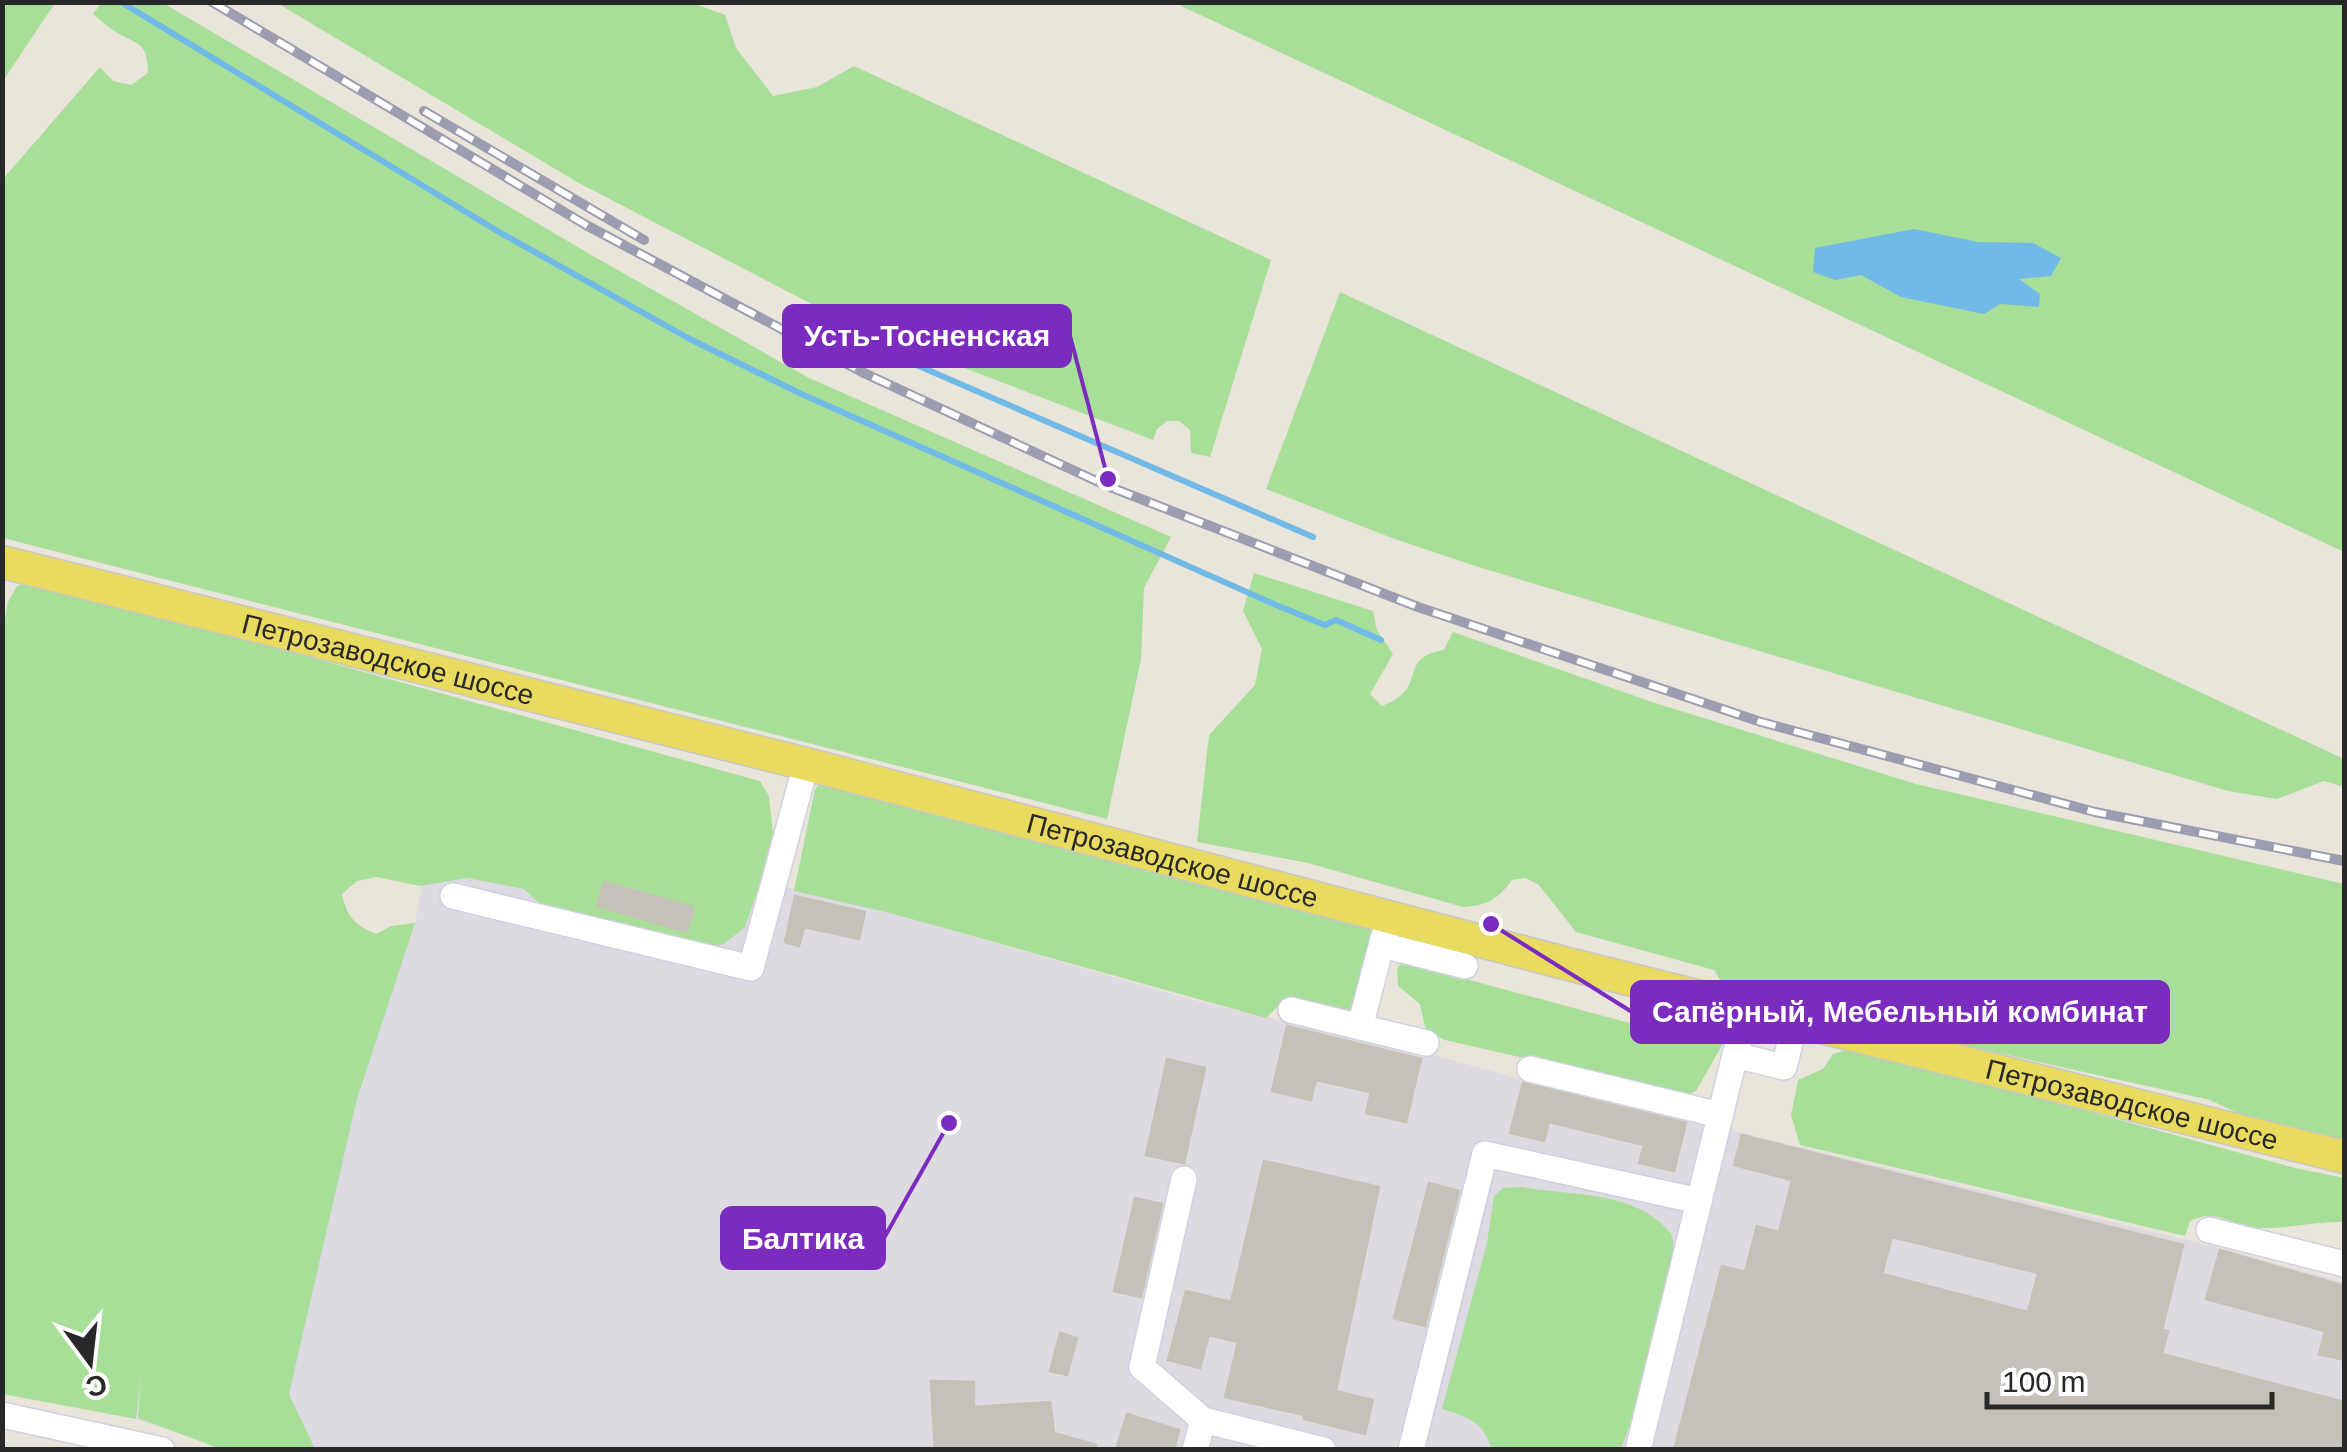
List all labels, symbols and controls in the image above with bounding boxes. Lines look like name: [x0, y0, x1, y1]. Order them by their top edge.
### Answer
callout: Усть-Тосненская: [784, 306, 1070, 366]
text: Усть-Тосненская: [804, 319, 1050, 352]
street label: Петрозаводское шоссе: [239, 607, 537, 711]
street label: Петрозаводское шоссе: [1024, 807, 1322, 913]
callout: Сапёрный, Мебельный комбинат: [1632, 982, 2168, 1042]
text: Сапёрный, Мебельный комбинат: [1652, 995, 2148, 1028]
street label: Петрозаводское шоссе: [1983, 1053, 2281, 1156]
callout: Балтика: [722, 1208, 884, 1268]
text: Балтика: [742, 1222, 864, 1255]
north arrow: [40, 1312, 140, 1412]
scale bar: [1987, 1347, 2272, 1409]
text: 100 m: [2002, 1365, 2085, 1398]
text: С: [83, 1368, 110, 1403]

